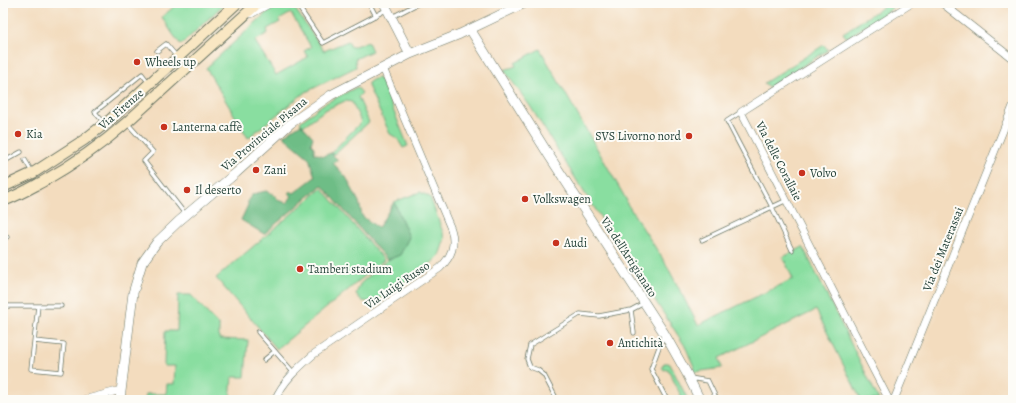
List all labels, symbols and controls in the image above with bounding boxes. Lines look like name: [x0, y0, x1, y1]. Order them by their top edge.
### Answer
place label: Wheels up: [144, 54, 196, 70]
marker: Wheels up: [132, 57, 142, 67]
street label: Via Firenze: [94, 85, 147, 134]
street label: Via Provinciale Pisana: [217, 93, 311, 175]
street label: Via delle Corallaie: [752, 118, 806, 203]
place label: Lanterna caffè: [172, 119, 242, 135]
marker: Lanterna caffè: [159, 122, 169, 132]
place label: Kia: [26, 126, 43, 142]
place label: SVS Livorno nord: [595, 128, 682, 144]
marker: Kia: [13, 129, 23, 139]
marker: SVS Livorno nord: [684, 131, 694, 141]
place label: Zani: [264, 162, 286, 178]
marker: Zani: [251, 165, 261, 175]
place label: Volvo: [809, 165, 836, 181]
marker: Volvo: [797, 168, 807, 178]
place label: Il deserto: [195, 182, 241, 198]
marker: Il deserto: [182, 185, 192, 195]
place label: Volkswagen: [532, 191, 591, 207]
marker: Volkswagen: [520, 194, 530, 204]
street label: Via dei Materassai: [918, 205, 967, 294]
street label: Via dell'Artigianato: [597, 213, 661, 300]
place label: Audi: [563, 235, 587, 251]
marker: Audi: [551, 238, 561, 248]
street label: Via Luigi Russo: [361, 257, 433, 313]
place label: Tamberi stadium: [308, 261, 392, 277]
marker: Tamberi stadium: [295, 264, 305, 274]
place label: Antichità: [617, 335, 664, 351]
marker: Antichità: [605, 338, 615, 348]

